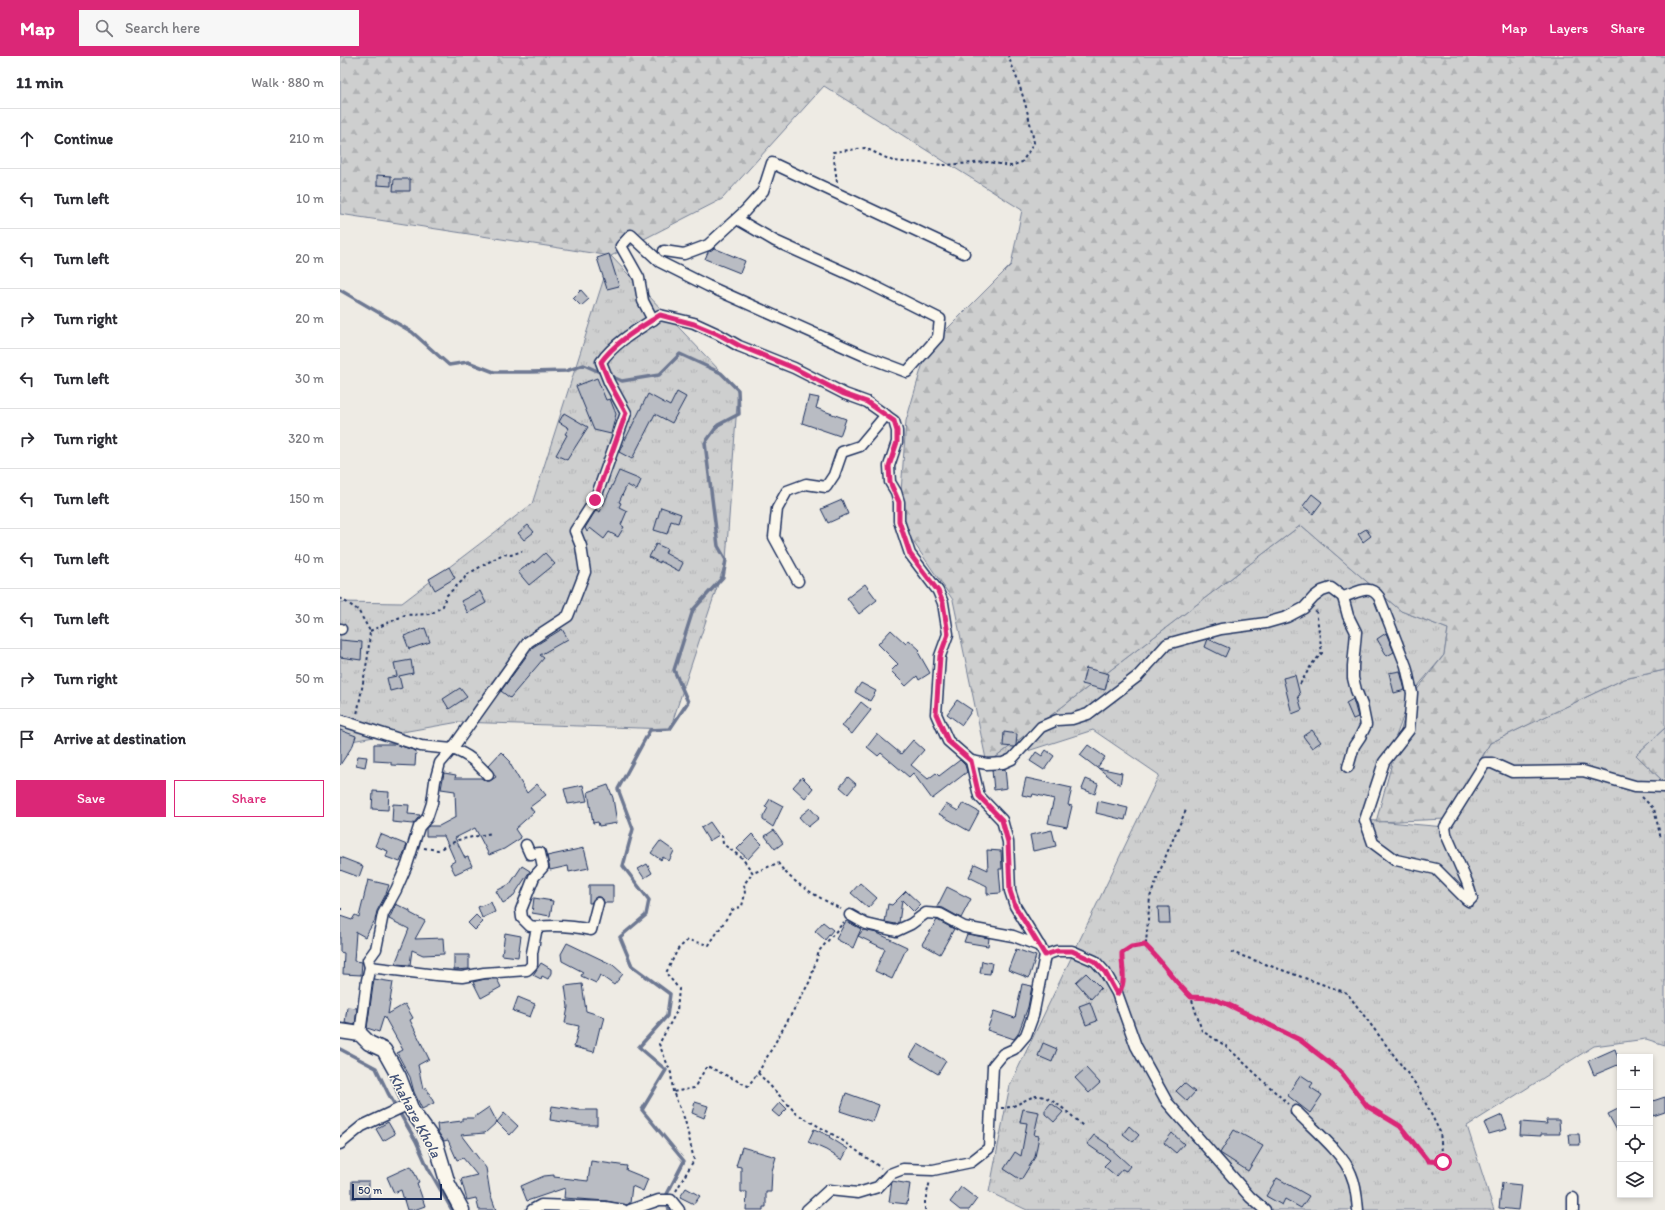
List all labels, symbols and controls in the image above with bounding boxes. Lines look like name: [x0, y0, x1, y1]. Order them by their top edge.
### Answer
search box: [79, 10, 359, 46]
text: Map: [20, 17, 55, 40]
icon: search: [93, 17, 115, 39]
text: Search here: [125, 19, 200, 37]
text: Map: [1502, 20, 1527, 37]
text: Layers: [1549, 20, 1588, 37]
text: Share: [1610, 20, 1645, 37]
text: 11 min: [16, 72, 63, 92]
text: Walk · 880 m: [251, 75, 324, 90]
icon: ahead: [16, 128, 38, 150]
text: Continue: [54, 130, 113, 148]
text: 210 m: [289, 131, 324, 146]
icon: left: [16, 188, 38, 210]
text: Turn left: [54, 190, 109, 208]
text: 10 m: [296, 191, 324, 206]
icon: left: [16, 248, 38, 270]
text: Turn left: [54, 250, 109, 268]
text: 20 m: [295, 251, 324, 266]
icon: right: [16, 308, 38, 330]
text: Turn right: [54, 310, 118, 328]
text: 20 m: [295, 311, 324, 326]
icon: left: [16, 368, 38, 390]
text: Turn left: [54, 370, 109, 388]
text: 30 m: [295, 371, 324, 386]
icon: right: [16, 428, 38, 450]
text: Turn right: [54, 430, 118, 448]
text: 320 m: [288, 431, 324, 446]
icon: left: [16, 488, 38, 510]
text: Turn left: [54, 490, 109, 508]
text: 150 m: [289, 491, 324, 506]
route end: [586, 491, 604, 509]
icon: left: [16, 548, 38, 570]
text: Turn left: [54, 550, 109, 568]
text: 40 m: [294, 551, 324, 566]
icon: left: [16, 608, 38, 630]
text: Turn left: [54, 610, 109, 628]
text: 30 m: [295, 611, 324, 626]
icon: right: [16, 668, 38, 690]
text: Turn right: [54, 670, 118, 688]
text: 50 m: [295, 671, 324, 686]
icon: arrive: [16, 728, 38, 750]
text: Arrive at destination: [54, 730, 186, 748]
button: Save: [16, 780, 166, 817]
button: Share: [174, 780, 324, 817]
map controls: [1617, 1054, 1653, 1198]
button: +: [1617, 1054, 1653, 1090]
water label: Khahare Khola: [385, 1069, 445, 1161]
button: −: [1617, 1090, 1653, 1126]
button: locate: [1617, 1126, 1653, 1162]
route start: [1434, 1153, 1452, 1171]
button: layers: [1617, 1162, 1653, 1198]
scale bar: [352, 1182, 442, 1201]
text: 50 m: [358, 1184, 382, 1197]

